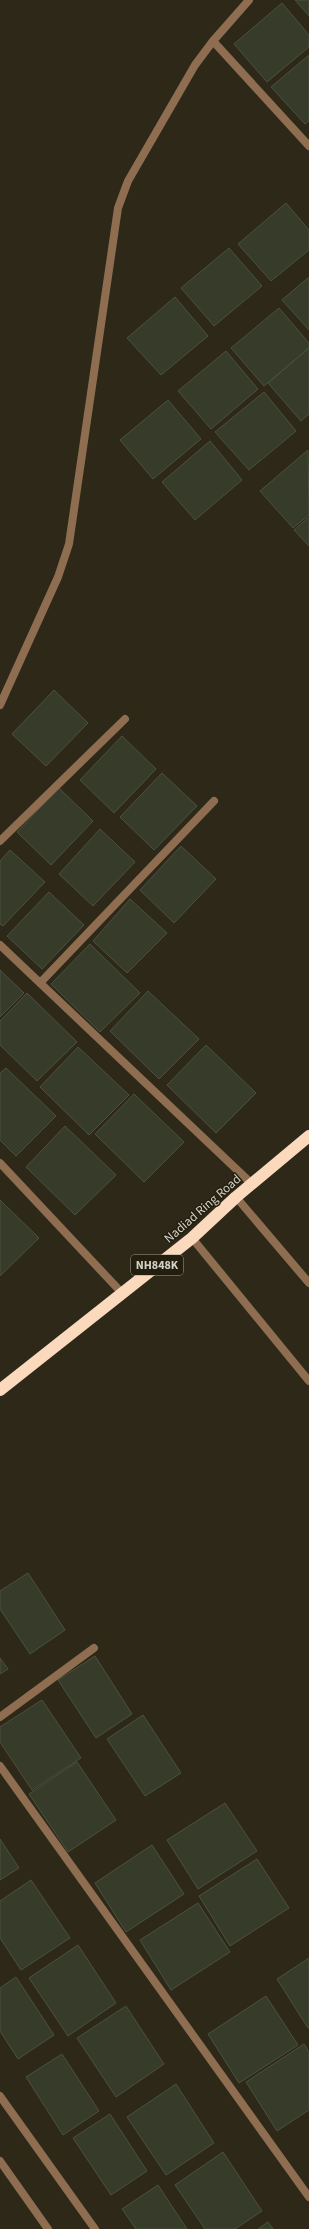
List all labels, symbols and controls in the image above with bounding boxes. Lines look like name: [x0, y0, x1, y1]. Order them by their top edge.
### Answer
street label: Nadiad Ring Road: [160, 1170, 245, 1247]
road number: NH848K: [131, 1255, 183, 1275]

